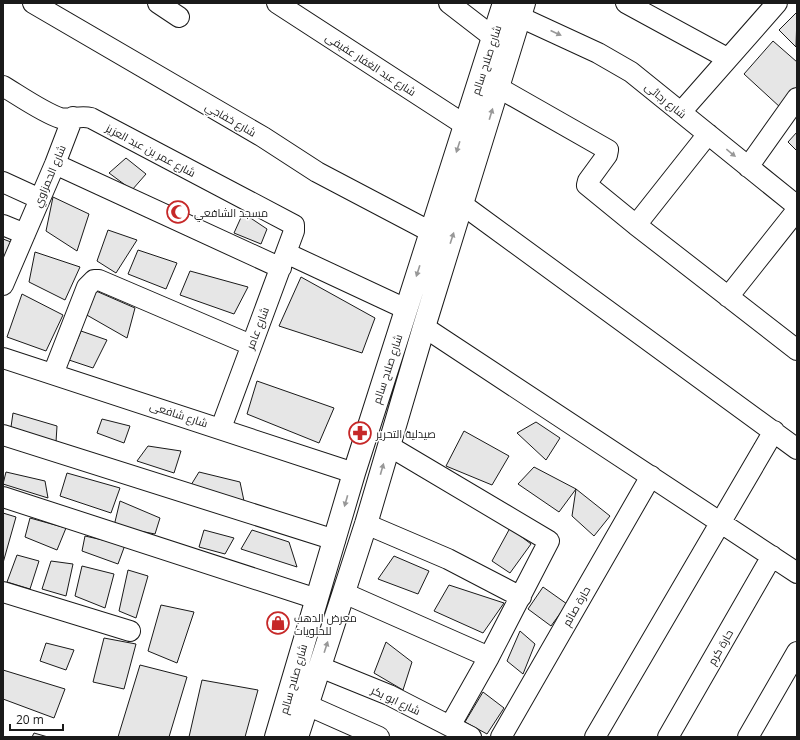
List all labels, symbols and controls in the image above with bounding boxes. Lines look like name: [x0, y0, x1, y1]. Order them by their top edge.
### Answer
street label: شارع صلاح سالم: [468, 23, 505, 97]
street label: شارع عبد الغفار عفيفى: [322, 29, 419, 100]
one-way arrow: [550, 30, 561, 36]
street label: شارع رجائى: [642, 79, 690, 122]
street label: شارع خفاجي: [202, 98, 259, 141]
one-way arrow: [488, 107, 494, 119]
street label: شارع عمر بن عبد العزيز: [102, 120, 199, 181]
one-way arrow: [455, 141, 461, 153]
street label: شارع الحمزاوي: [29, 143, 71, 210]
one-way arrow: [726, 149, 737, 157]
mosque icon: مسجد الشافعي: [165, 199, 191, 225]
place label: مسجد الشافعي: [194, 205, 268, 222]
one-way arrow: [450, 231, 456, 243]
one-way arrow: [415, 265, 421, 277]
street label: شارع عامر: [242, 305, 273, 353]
street label: شارع صلاح سالم: [369, 332, 406, 406]
street label: شارع شافعى: [148, 398, 210, 431]
pharmacy icon: صيدلية التحرير: [347, 420, 373, 446]
place label: صيدلية التحرير: [375, 426, 436, 441]
one-way arrow: [379, 463, 385, 475]
one-way arrow: [343, 496, 349, 508]
street label: حارة صائم: [559, 583, 594, 629]
shop icon: معرض الدهب للحلويات: [265, 610, 291, 636]
place label: معرض الدهب للحلويات: [294, 610, 357, 638]
street label: حارة كرم: [704, 627, 737, 668]
one-way arrow: [323, 640, 329, 652]
street label: شارع صلاح سالم: [276, 642, 311, 716]
street label: شارع ابو بكر: [368, 682, 423, 719]
scale bar: [10, 706, 63, 732]
text: 20 m: [16, 711, 44, 728]

